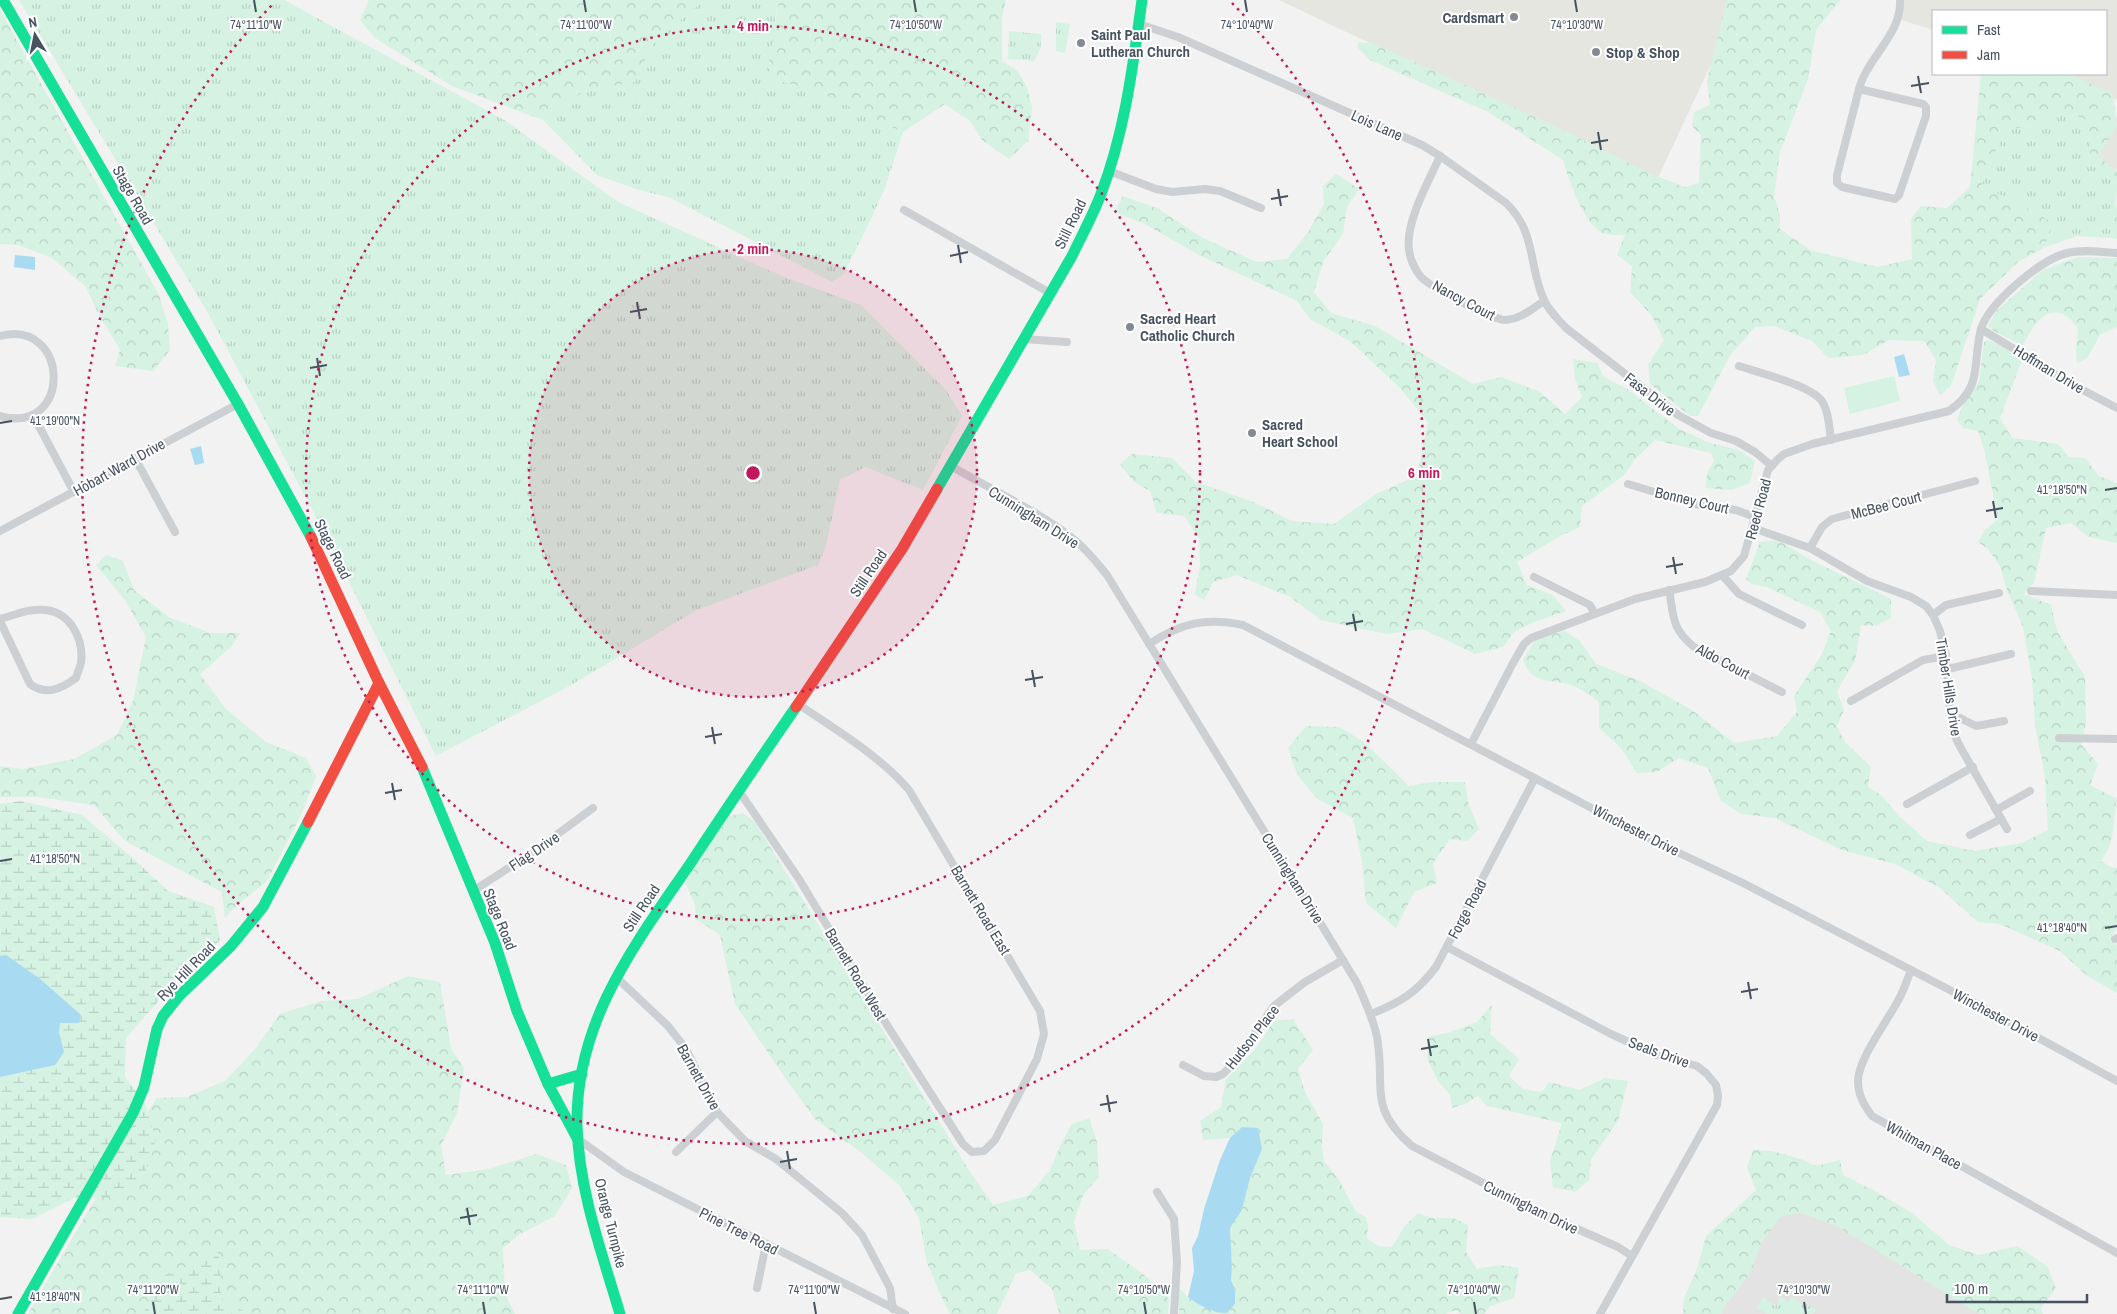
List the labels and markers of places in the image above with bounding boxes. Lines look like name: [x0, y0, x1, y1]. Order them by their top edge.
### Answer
place label: Cardsmart: [1442, 7, 1504, 28]
marker: Cardsmart: [1508, 11, 1520, 23]
place label: Saint Paul Lutheran Church: [1091, 24, 1190, 62]
marker: Saint Paul Lutheran Church: [1075, 37, 1087, 49]
place label: Stop & Shop: [1606, 42, 1680, 63]
marker: Stop & Shop: [1590, 46, 1602, 58]
place label: Sacred Heart Catholic Church: [1140, 308, 1235, 346]
marker: Sacred Heart Catholic Church: [1124, 321, 1136, 333]
place label: Sacred Heart School: [1262, 414, 1338, 452]
marker: Sacred Heart School: [1246, 427, 1258, 439]
centre of rings: [744, 464, 762, 482]

